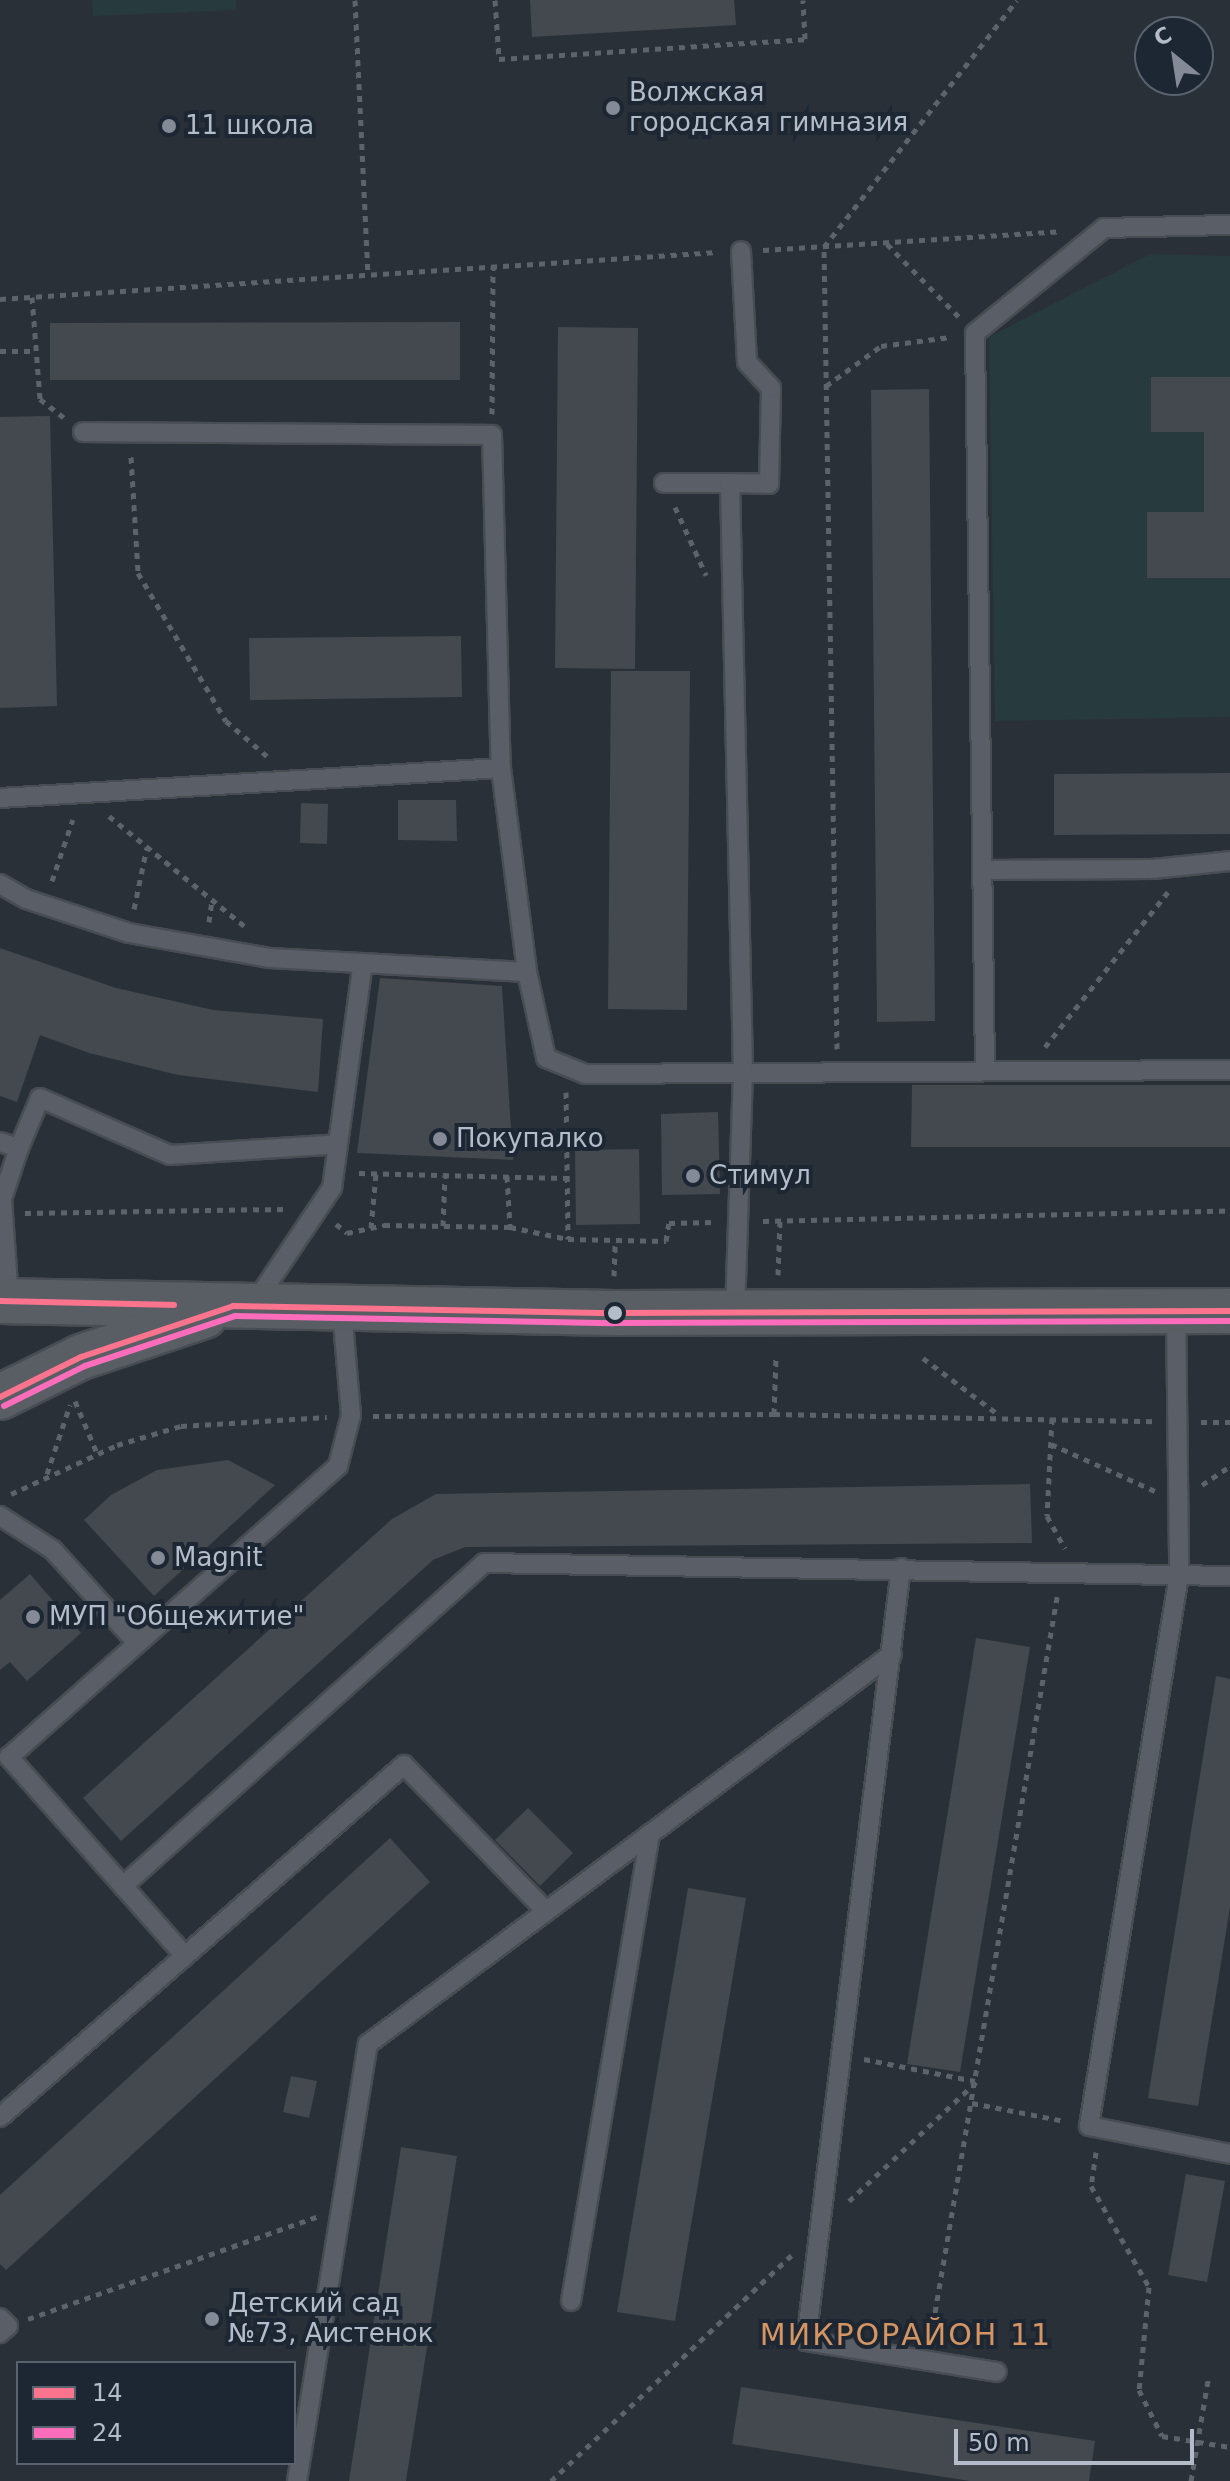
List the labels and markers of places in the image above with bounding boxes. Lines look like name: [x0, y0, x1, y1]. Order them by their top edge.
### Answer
place label: Волжская городская гимназия: [629, 77, 908, 138]
marker: Волжская городская гимназия: [604, 99, 622, 117]
place label: 11 школа: [185, 110, 314, 142]
marker: 11 школа: [160, 117, 178, 135]
place label: Покупалко: [456, 1123, 604, 1155]
marker: Покупалко: [431, 1130, 449, 1148]
place label: Стимул: [709, 1160, 811, 1192]
marker: Стимул: [684, 1167, 702, 1185]
unlabelled marker: [607, 1305, 623, 1321]
place label: Magnit: [174, 1542, 263, 1574]
marker: Magnit: [149, 1549, 167, 1567]
place label: МУП "Общежитие": [49, 1601, 304, 1633]
marker: МУП "Общежитие": [24, 1608, 42, 1626]
place label: Детский сад №73, Аистенок: [228, 2288, 433, 2350]
marker: Детский сад №73, Аистенок: [203, 2310, 221, 2328]

